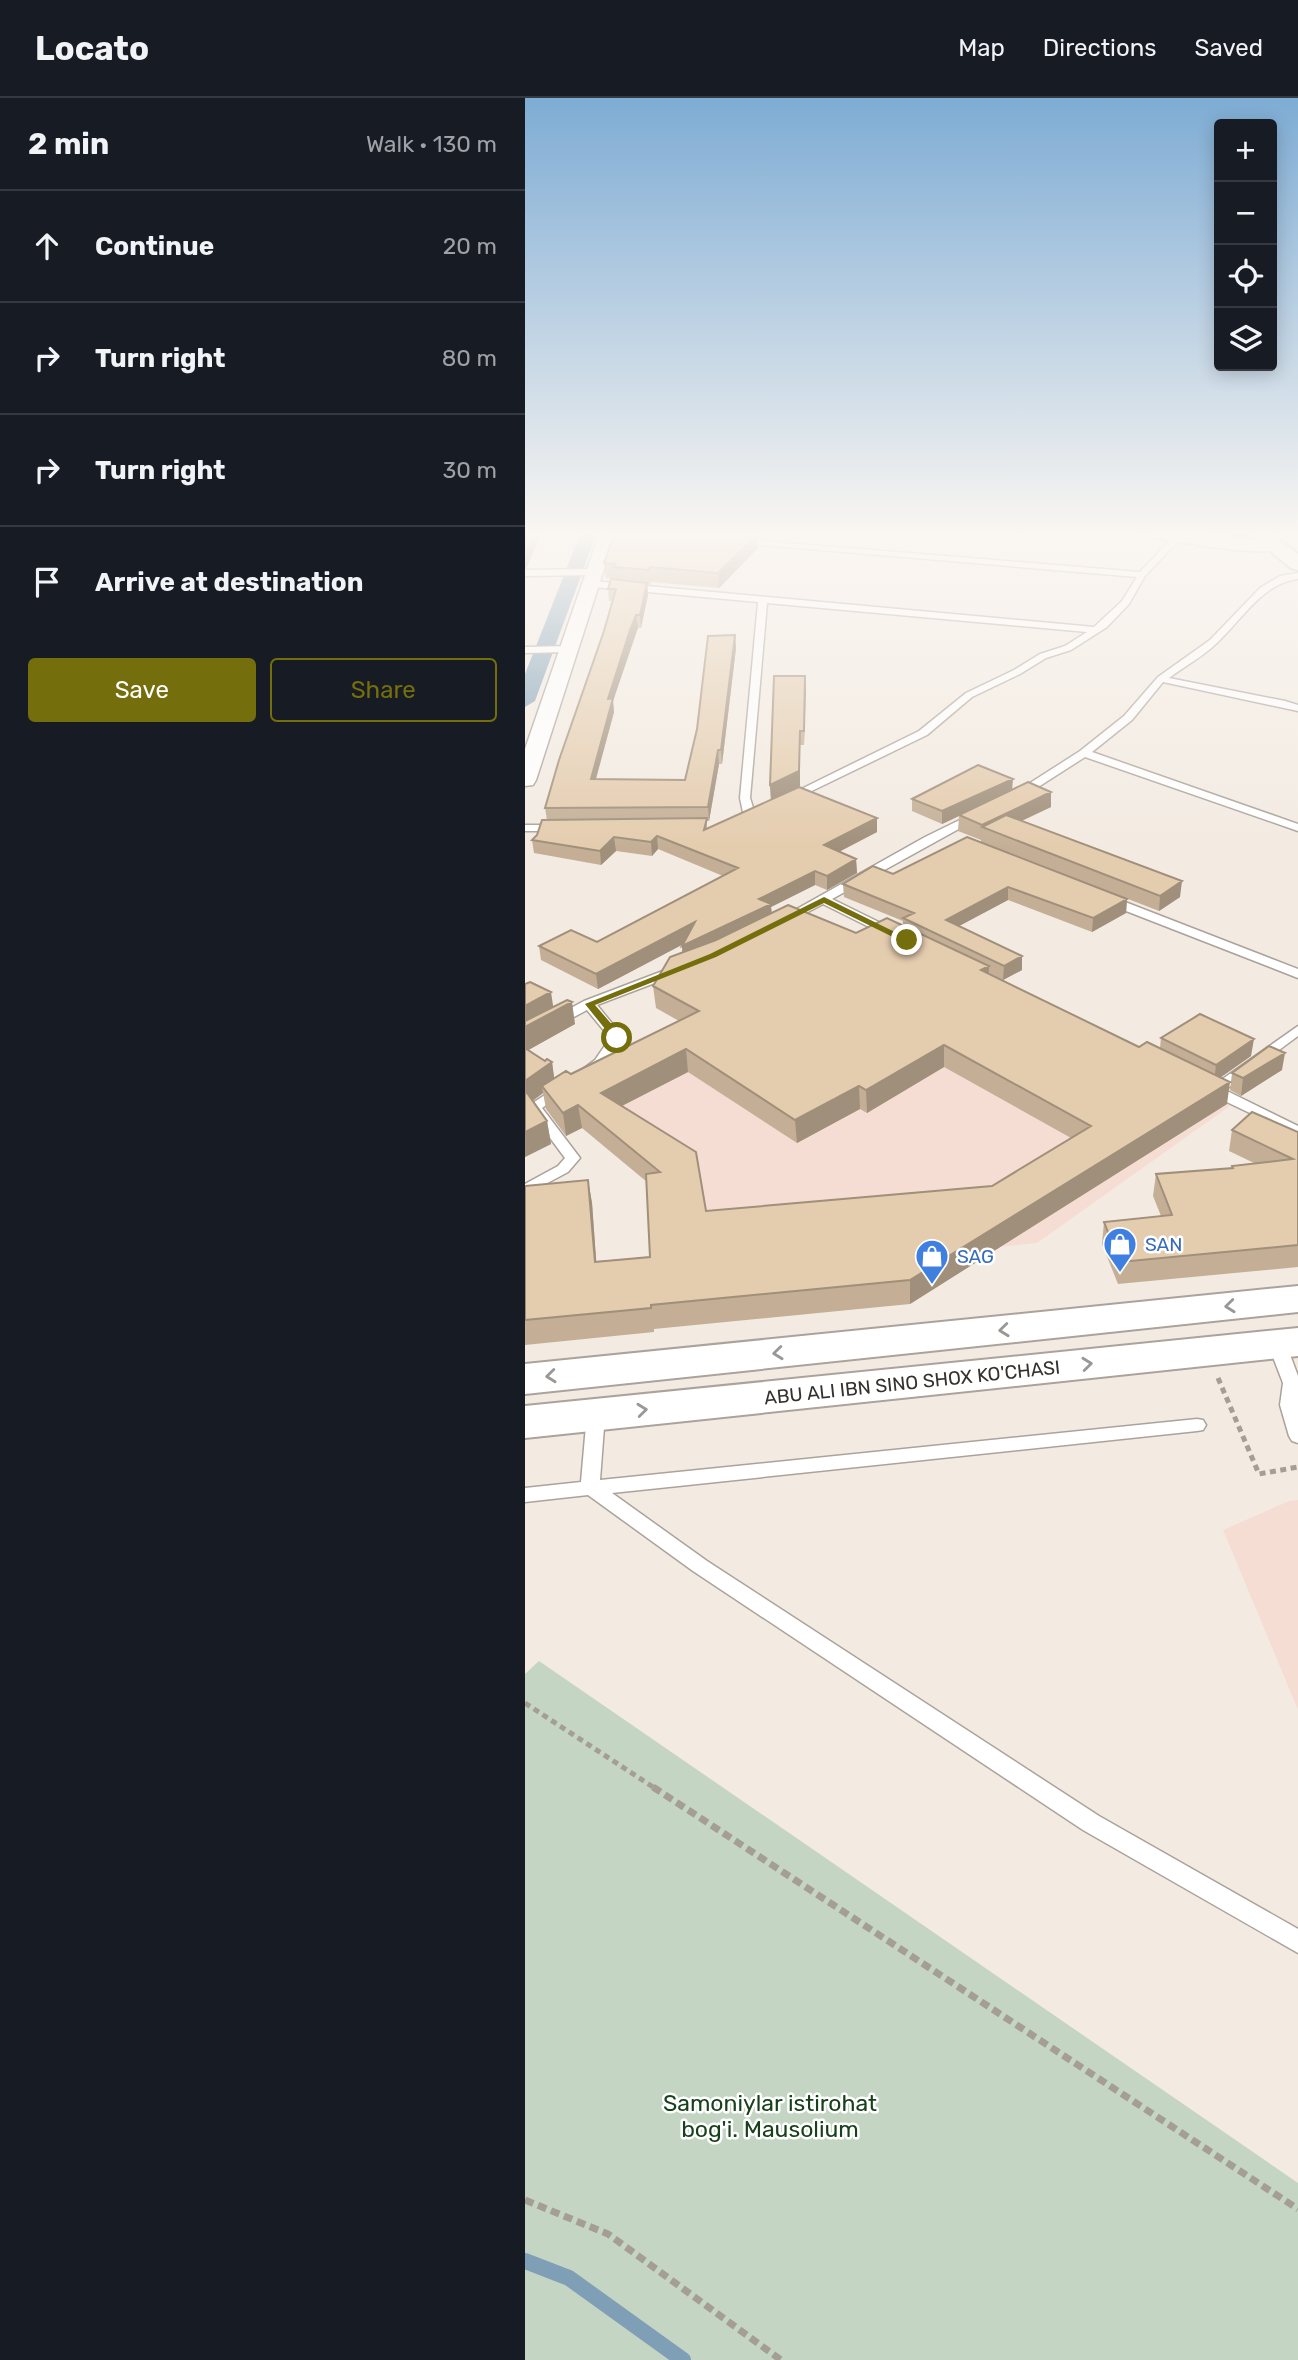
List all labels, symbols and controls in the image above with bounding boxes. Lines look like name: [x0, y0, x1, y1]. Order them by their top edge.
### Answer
text: Locato: [35, 29, 149, 68]
text: Map: [958, 34, 1005, 62]
text: Directions: [1043, 34, 1156, 62]
text: Saved: [1194, 34, 1263, 62]
map controls: [1214, 119, 1277, 371]
button: +: [1214, 119, 1277, 182]
text: 2 min: [28, 126, 109, 162]
text: Walk · 130 m: [366, 130, 497, 158]
button: −: [1214, 182, 1277, 245]
icon: ahead: [28, 227, 66, 265]
text: Continue: [95, 231, 214, 262]
text: 20 m: [443, 232, 497, 260]
button: locate: [1214, 245, 1277, 308]
button: layers: [1214, 308, 1277, 371]
icon: right: [28, 339, 66, 377]
text: Turn right: [95, 343, 225, 374]
text: 80 m: [442, 344, 497, 372]
icon: right: [28, 451, 66, 489]
text: Turn right: [95, 455, 225, 486]
text: 30 m: [442, 456, 497, 484]
icon: arrive: [28, 563, 66, 601]
text: Arrive at destination: [95, 567, 363, 598]
button: Save: [28, 658, 256, 722]
button: Share: [270, 658, 497, 722]
route end: [891, 924, 922, 955]
route start: [601, 1022, 632, 1053]
shop icon: SAN: [1101, 1225, 1139, 1274]
place label: SAN: [1145, 1233, 1183, 1256]
shop icon: SAG: [913, 1237, 951, 1286]
place label: SAG: [957, 1245, 994, 1268]
one-way arrow: [1224, 1298, 1235, 1313]
one-way arrow: [998, 1322, 1010, 1337]
one-way arrow: [772, 1345, 783, 1360]
street label: ABU ALI IBN SINO SHOX KO'CHASI: [763, 1356, 1061, 1409]
one-way arrow: [1081, 1356, 1093, 1371]
one-way arrow: [545, 1368, 556, 1383]
one-way arrow: [636, 1402, 647, 1417]
park label: Samoniylar istirohat bog'i. Mausolium: [663, 2089, 877, 2143]

